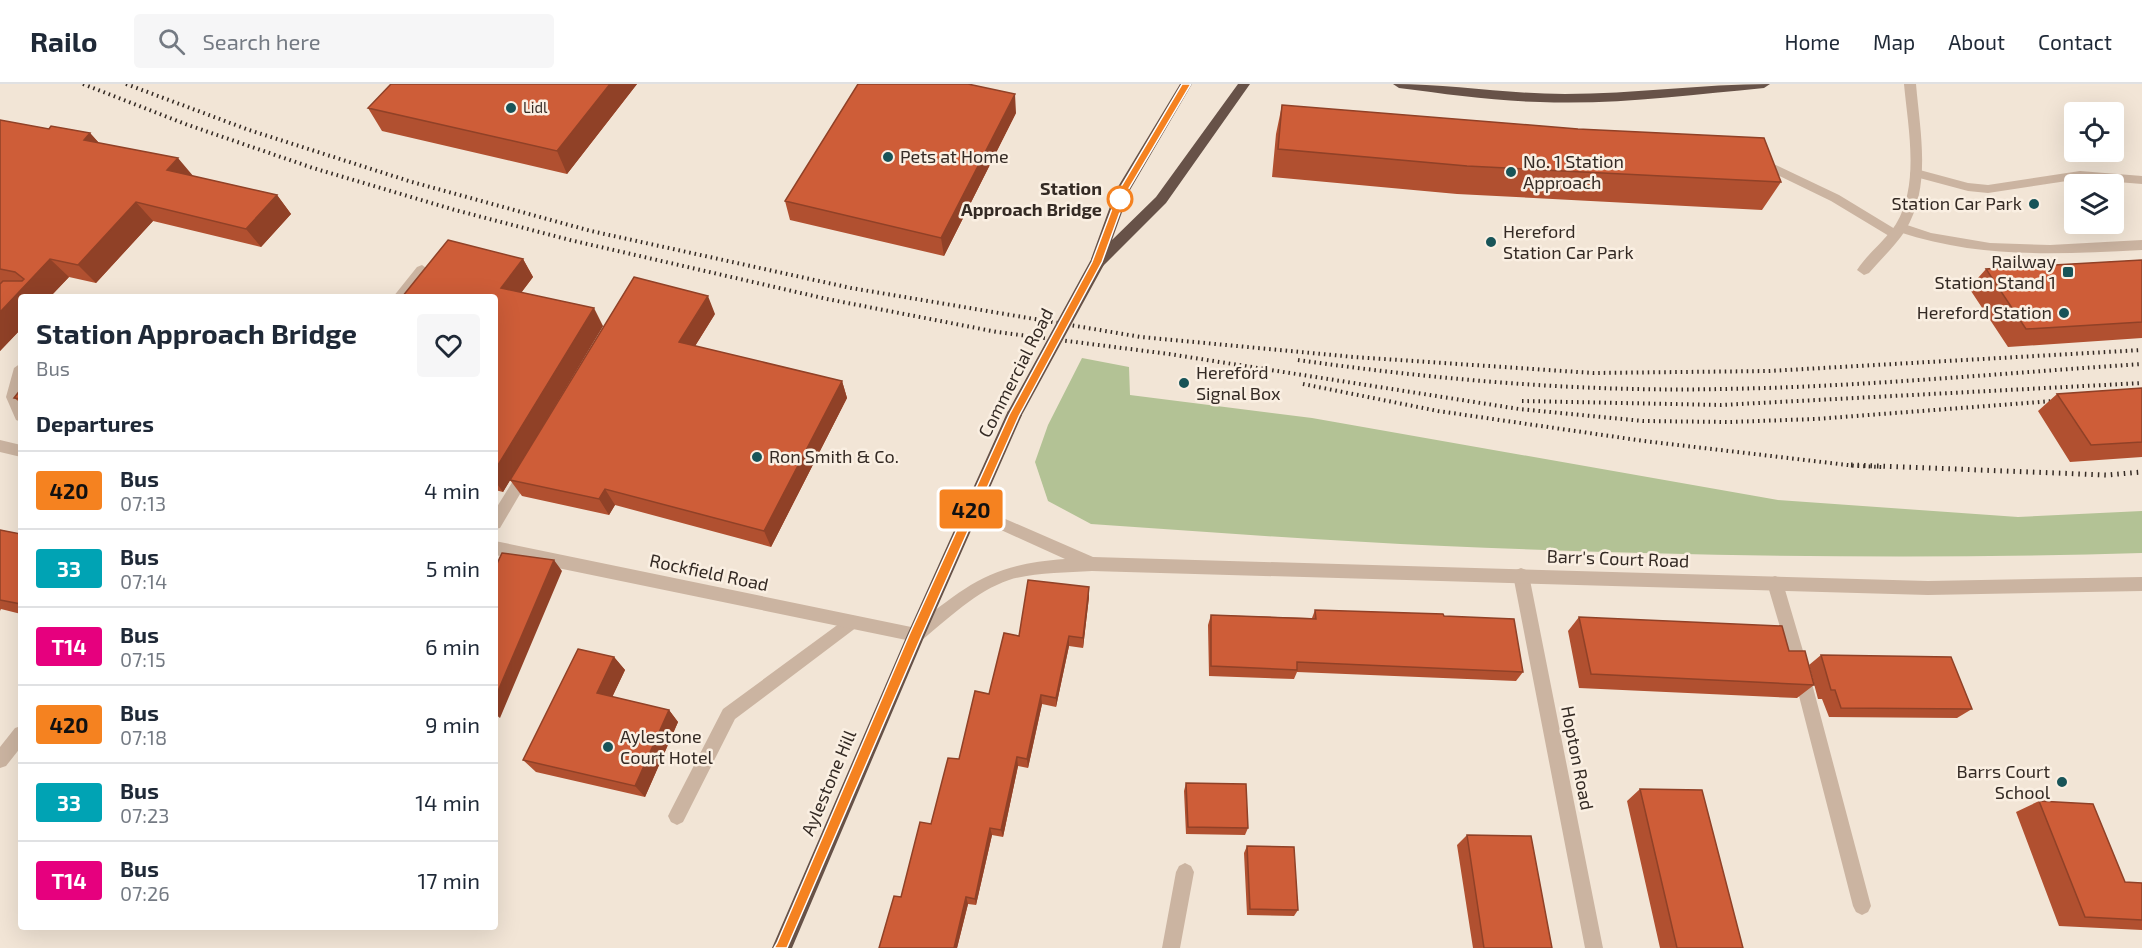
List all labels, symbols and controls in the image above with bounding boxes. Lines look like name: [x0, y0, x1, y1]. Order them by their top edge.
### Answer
search box: [134, 14, 554, 68]
text: Railo: [30, 24, 98, 58]
icon: search: [155, 25, 188, 58]
text: Search here: [203, 28, 321, 54]
text: Home: [1784, 29, 1840, 54]
text: Map: [1873, 29, 1915, 54]
text: About: [1948, 29, 2005, 54]
text: Contact: [2038, 29, 2112, 54]
place label: Lidl: [523, 98, 548, 116]
marker: Lidl: [504, 101, 518, 115]
map controls: [2064, 102, 2124, 234]
button: locate: [2064, 102, 2124, 162]
place label: Pets at Home: [900, 145, 1009, 167]
marker: Pets at Home: [881, 150, 895, 164]
place label: No. 1 Station Approach: [1523, 150, 1624, 193]
marker: No. 1 Station Approach: [1504, 165, 1518, 179]
button: layers: [2064, 174, 2124, 234]
place label: Station Approach Bridge: [961, 177, 1102, 220]
marker: Station Approach Bridge: [1107, 186, 1133, 212]
place label: Station Car Park: [1891, 192, 2022, 214]
marker: Station Car Park: [2027, 197, 2041, 211]
place label: Hereford Station Car Park: [1503, 220, 1634, 263]
marker: Hereford Station Car Park: [1484, 235, 1498, 249]
place label: Railway Station Stand 1: [1935, 250, 2056, 293]
marker: Railway Station Stand 1: [2061, 265, 2075, 279]
place label: Hereford Station: [1917, 301, 2052, 323]
street label: Commercial Road: [973, 304, 1057, 441]
marker: Hereford Station: [2057, 306, 2071, 320]
button: heart: [417, 314, 480, 377]
text: Station Approach Bridge: [36, 316, 357, 350]
text: Bus: [36, 356, 70, 380]
place label: Hereford Signal Box: [1196, 361, 1281, 404]
marker: Hereford Signal Box: [1177, 376, 1191, 390]
text: Departures: [36, 410, 154, 436]
place label: Ron Smith & Co.: [769, 445, 899, 467]
marker: Ron Smith & Co.: [750, 450, 764, 464]
text: Bus: [120, 465, 159, 491]
text: 4 min: [424, 477, 480, 503]
text: 420: [50, 478, 88, 503]
line badge: 420: [936, 490, 1006, 528]
text: 07:13: [120, 491, 166, 515]
text: 420: [952, 497, 990, 522]
text: Bus: [120, 543, 159, 569]
street label: Barr's Court Road: [1546, 545, 1690, 571]
street label: Rockfield Road: [648, 549, 771, 595]
text: 5 min: [426, 555, 480, 581]
text: 33: [57, 556, 81, 581]
text: 07:14: [120, 569, 167, 593]
text: Bus: [120, 621, 159, 647]
text: 6 min: [425, 633, 480, 659]
text: T14: [51, 634, 87, 659]
text: 07:15: [120, 647, 166, 671]
text: Bus: [120, 699, 159, 725]
street label: Hopton Road: [1557, 704, 1599, 812]
text: 9 min: [425, 711, 480, 737]
text: 420: [50, 712, 88, 737]
text: 07:18: [120, 725, 167, 749]
place label: Aylestone Court Hotel: [620, 725, 714, 768]
street label: Aylestone Hill: [796, 726, 861, 839]
marker: Aylestone Court Hotel: [601, 740, 615, 754]
place label: Barrs Court School: [1957, 760, 2051, 803]
marker: Barrs Court School: [2055, 775, 2069, 789]
text: Bus: [120, 777, 159, 803]
text: 14 min: [415, 789, 480, 815]
text: 33: [57, 790, 81, 815]
text: 07:23: [120, 803, 169, 827]
text: Bus: [120, 855, 159, 881]
text: 17 min: [418, 867, 480, 893]
text: T14: [51, 868, 87, 893]
text: 07:26: [120, 881, 170, 905]

